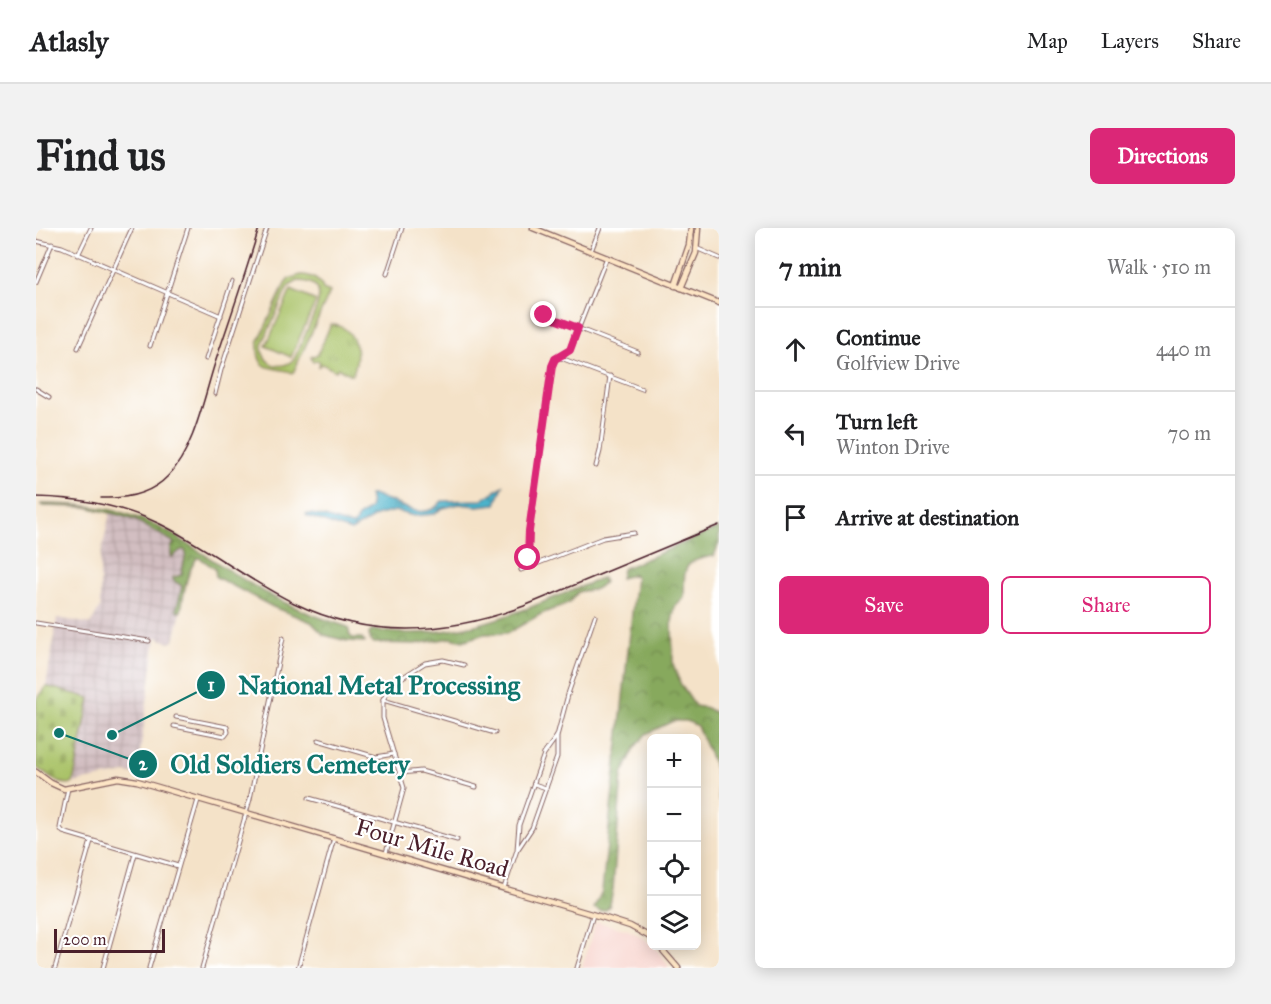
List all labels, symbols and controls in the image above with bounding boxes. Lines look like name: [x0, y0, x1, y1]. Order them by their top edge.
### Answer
text: Atlasly: [30, 24, 108, 59]
text: Map: [1027, 28, 1068, 54]
text: Layers: [1101, 28, 1159, 54]
text: Share: [1192, 28, 1241, 54]
button: Directions: [1090, 128, 1235, 184]
text: Find us: [36, 130, 166, 182]
text: 7 min: [779, 251, 842, 283]
text: Walk · 510 m: [1107, 255, 1211, 279]
route end: [530, 301, 556, 327]
text: Continue: [836, 324, 921, 351]
icon: ahead: [779, 333, 812, 366]
text: 440 m: [1156, 337, 1211, 361]
text: Golfview Drive: [836, 351, 960, 375]
text: Turn left: [836, 408, 918, 435]
icon: left: [779, 417, 812, 450]
text: 70 m: [1168, 421, 1211, 445]
text: Winton Drive: [836, 435, 950, 459]
icon: arrive: [779, 501, 812, 534]
text: Arrive at destination: [836, 504, 1019, 531]
route start: [514, 544, 540, 570]
button: Save: [779, 576, 989, 634]
button: Share: [1001, 576, 1211, 634]
callout: National Metal Processing: [196, 663, 532, 707]
text: National Metal Processing: [238, 669, 521, 702]
text: 1: [207, 674, 215, 696]
map controls: [647, 734, 701, 950]
button: +: [647, 734, 701, 788]
callout: Old Soldiers Cemetery: [128, 742, 422, 786]
text: Old Soldiers Cemetery: [170, 748, 412, 780]
text: 2: [139, 753, 149, 775]
button: −: [647, 788, 701, 842]
street label: Four Mile Road: [352, 812, 512, 884]
button: locate: [647, 842, 701, 896]
button: layers: [647, 896, 701, 950]
scale bar: [54, 926, 165, 954]
text: 200 m: [63, 930, 106, 949]

